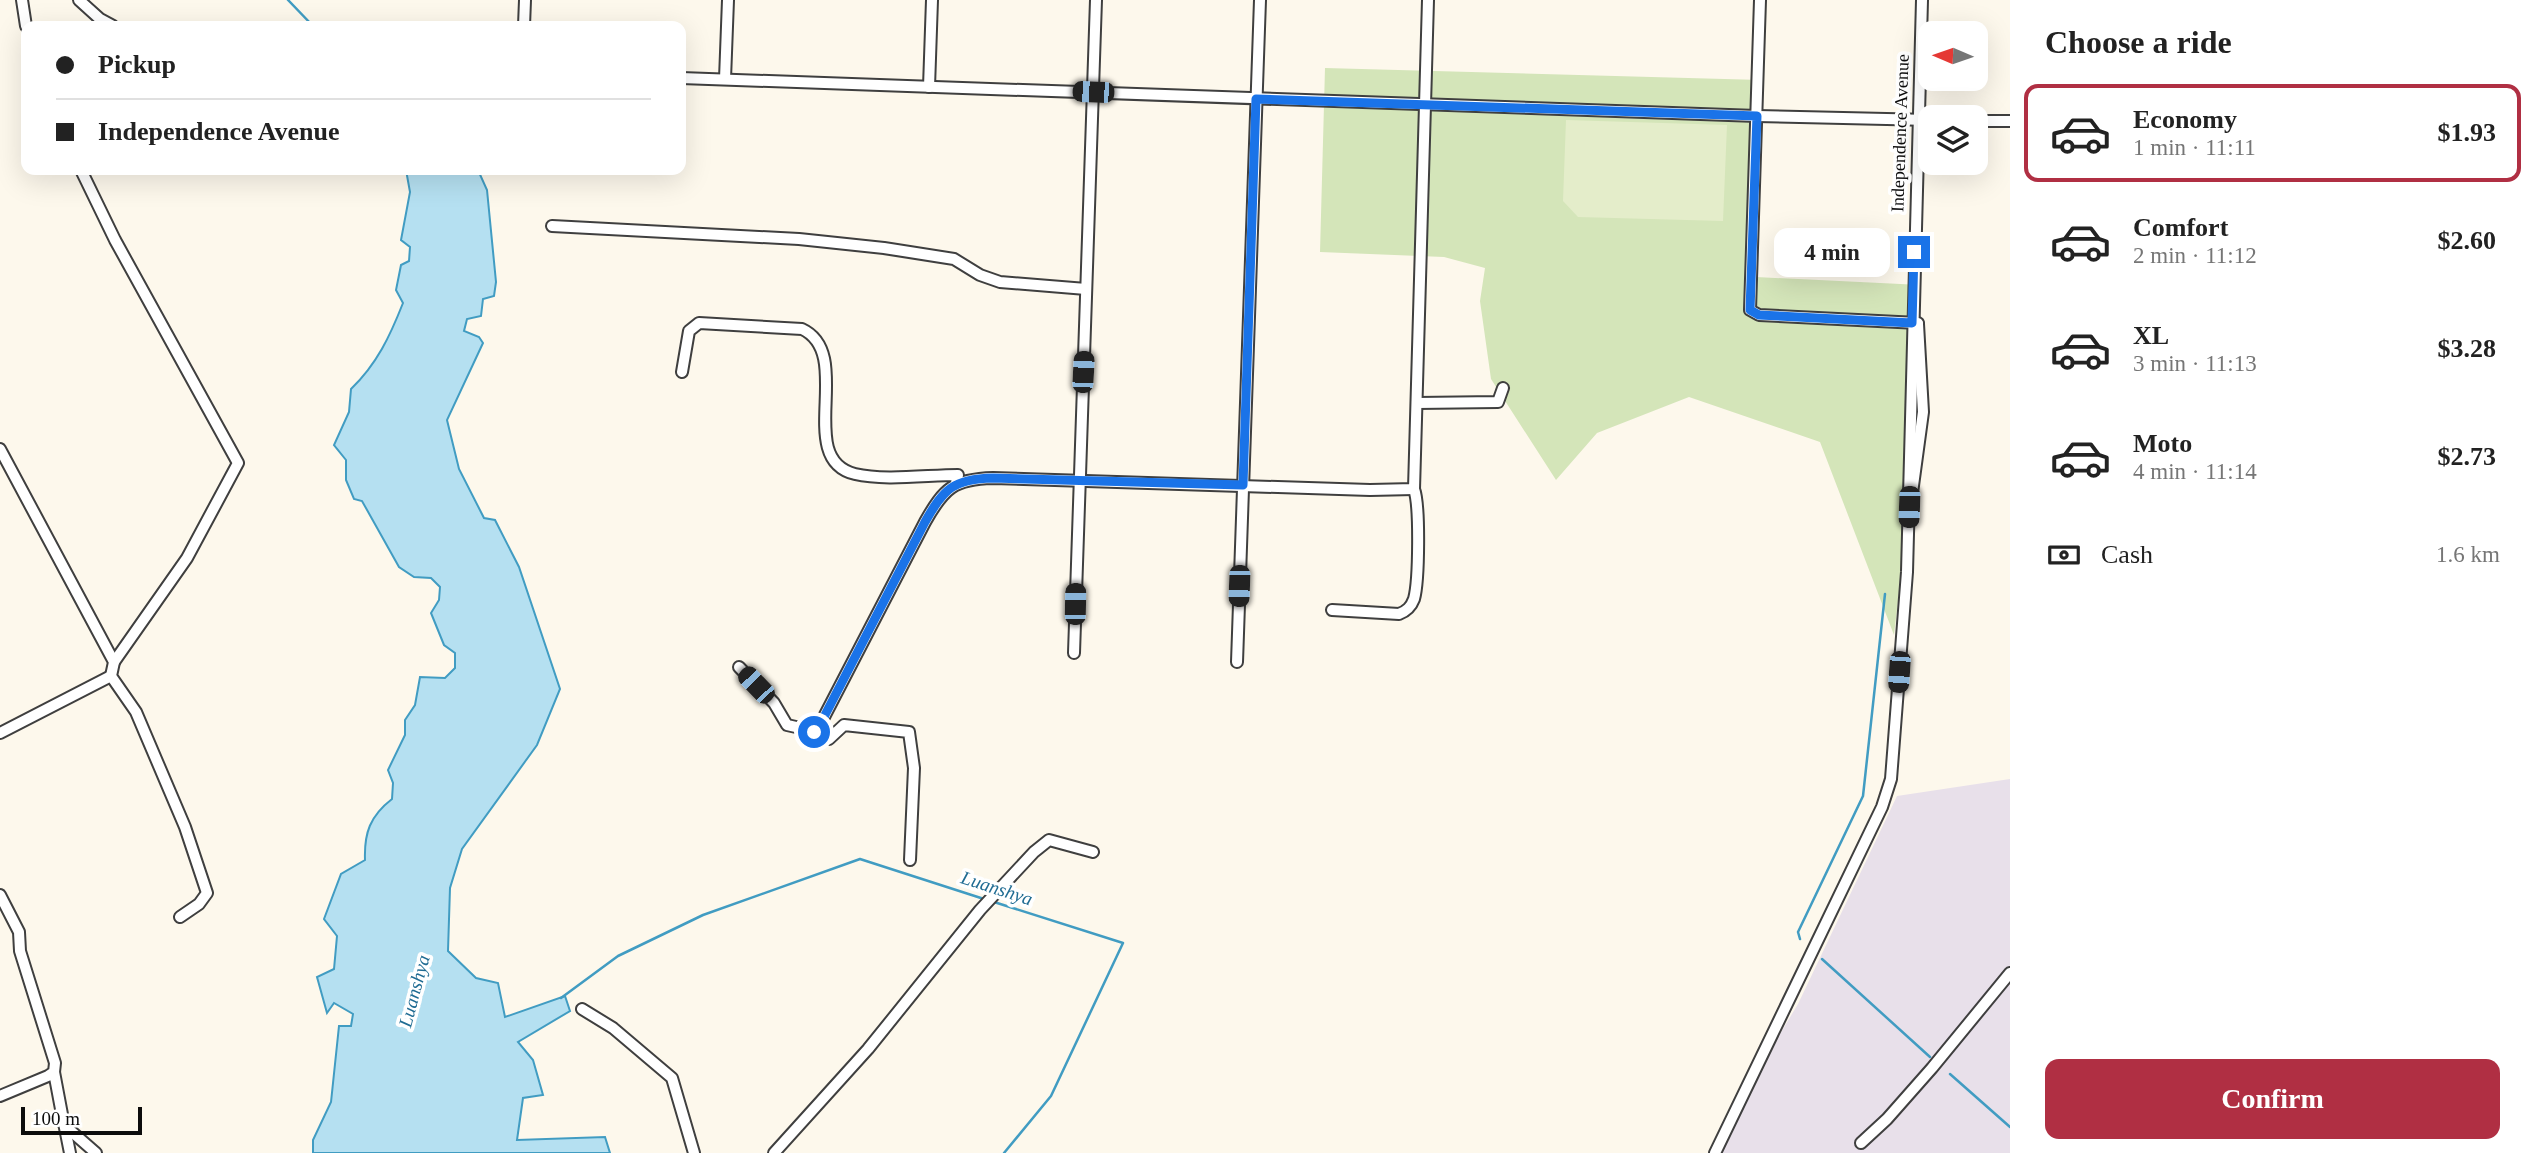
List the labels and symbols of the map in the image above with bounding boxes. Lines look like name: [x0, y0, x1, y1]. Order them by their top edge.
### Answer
north arrow: [1918, 21, 1988, 91]
street label: Independence Avenue: [1887, 54, 1913, 212]
car: [1072, 81, 1115, 103]
callout: 4 min: [1774, 228, 1890, 276]
route end: [1898, 236, 1930, 268]
car: [1072, 350, 1095, 394]
car: [1898, 486, 1921, 528]
car: [1228, 565, 1251, 607]
car: [1065, 583, 1086, 625]
car: [1888, 650, 1911, 694]
car: [734, 663, 779, 707]
route start: [798, 716, 830, 748]
water label: Luanshya: [958, 866, 1035, 909]
water label: Luanshya: [394, 953, 434, 1030]
scale bar: [21, 1104, 142, 1136]

